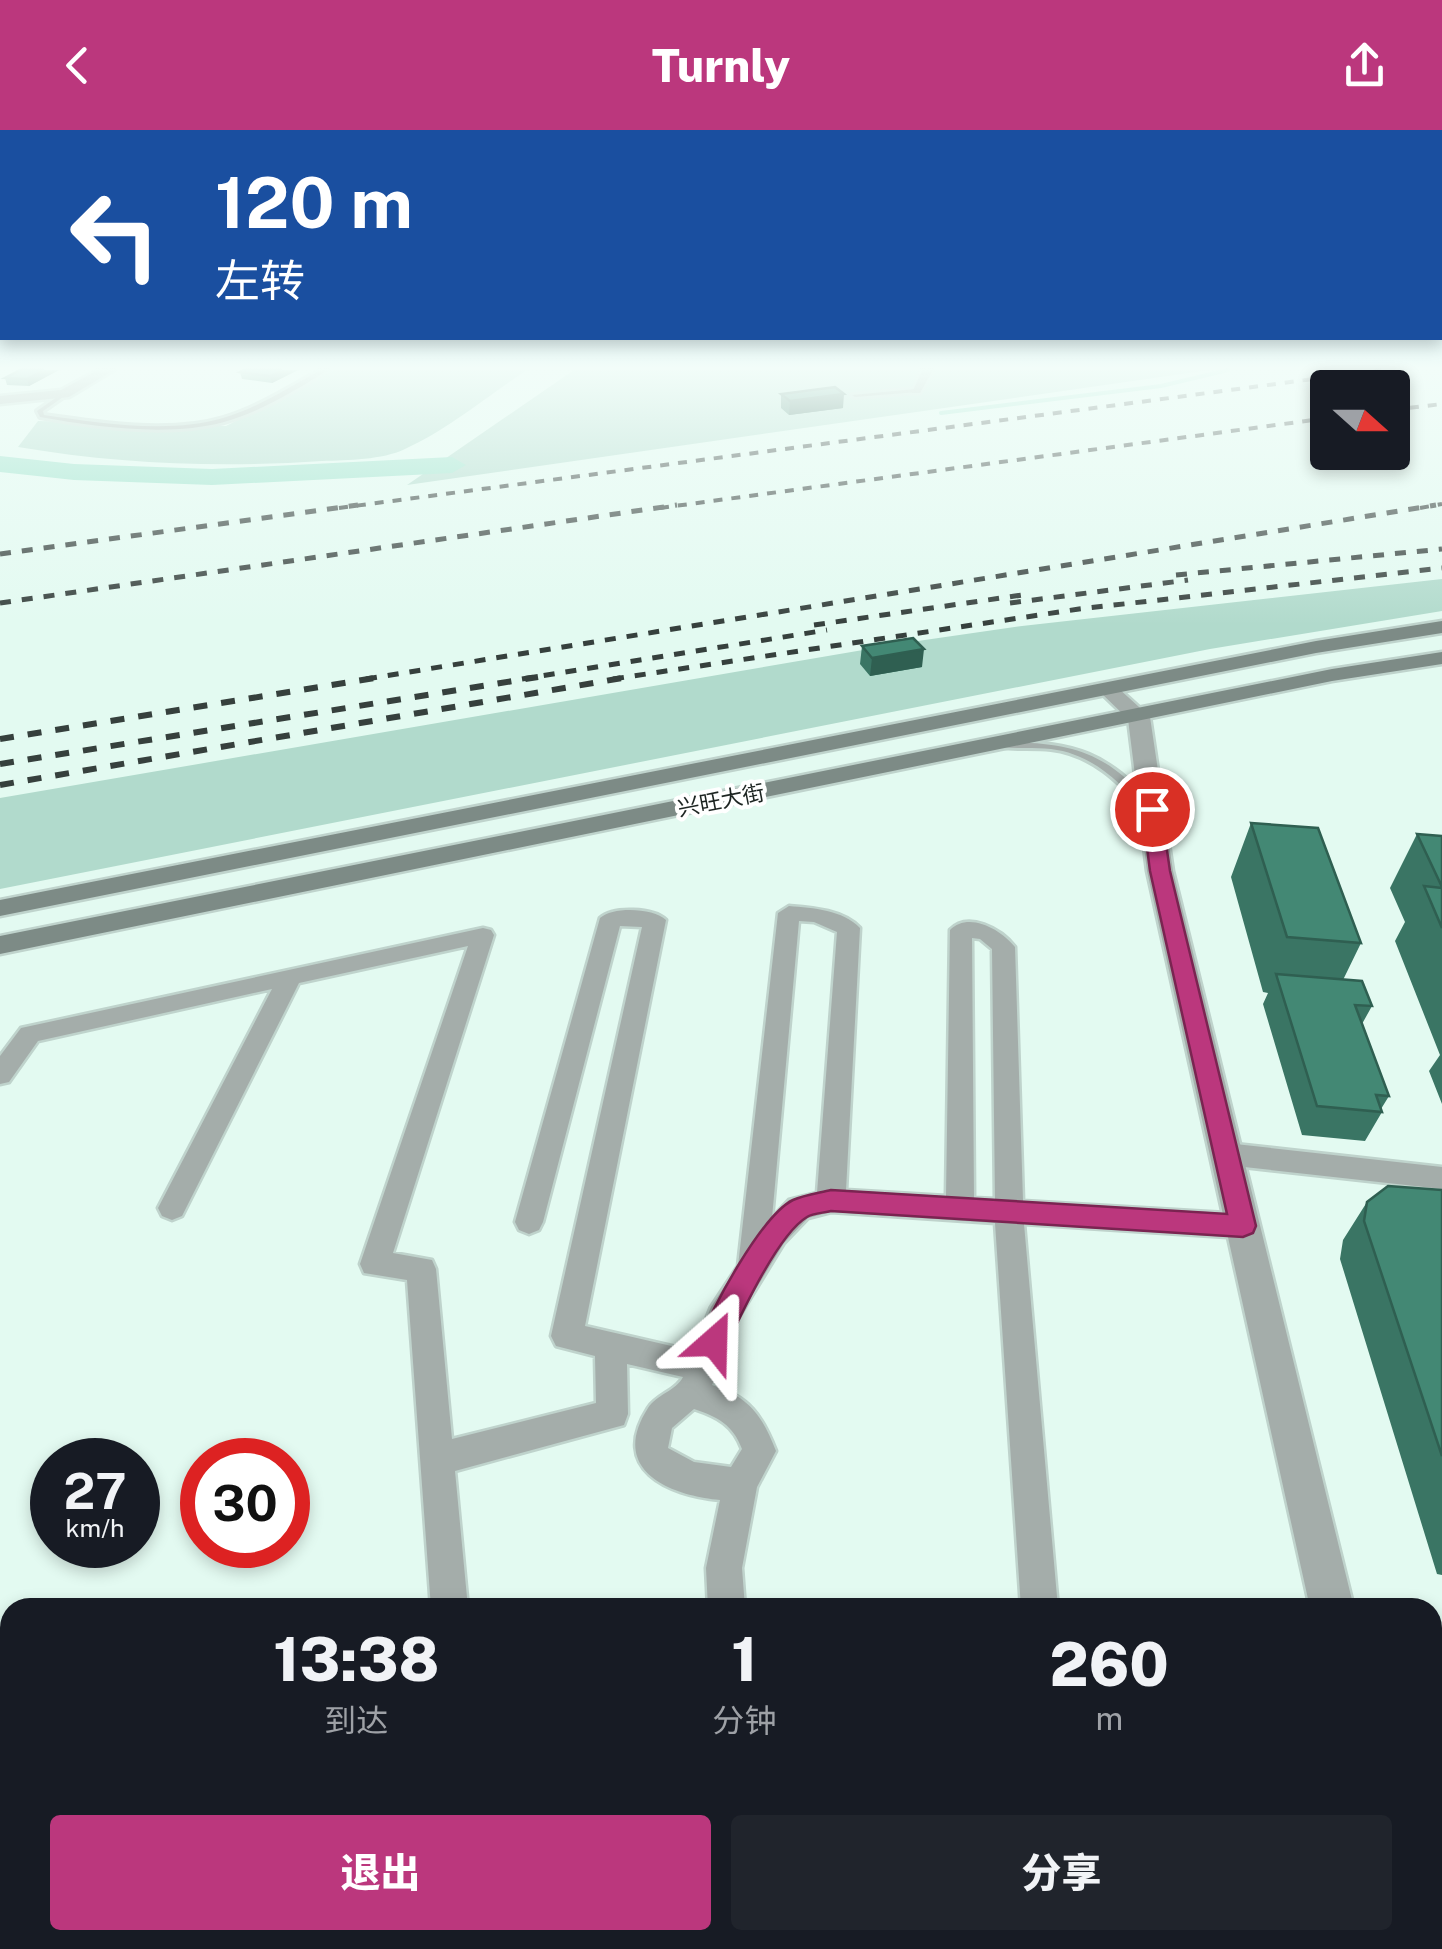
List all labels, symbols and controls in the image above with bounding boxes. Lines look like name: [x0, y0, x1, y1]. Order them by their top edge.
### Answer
icon: back: [50, 38, 105, 93]
icon: share: [1337, 38, 1392, 93]
text: Turnly: [652, 39, 790, 92]
text: 120 m: [215, 161, 413, 244]
icon: left: [50, 170, 180, 300]
text: 左转: [215, 254, 305, 307]
north arrow: [1310, 370, 1410, 470]
map controls: [1310, 370, 1410, 470]
pin: [1110, 767, 1195, 852]
street label: 兴旺大街: [675, 779, 767, 821]
icon: arrive: [1125, 782, 1180, 837]
position arrow: [662, 1290, 766, 1394]
speed limit sign: 30: [180, 1438, 310, 1568]
text: 27: [63, 1461, 127, 1520]
text: km/h: [66, 1513, 124, 1543]
text: 13:38: [273, 1624, 439, 1695]
text: 1: [731, 1624, 758, 1695]
text: 260: [1050, 1629, 1169, 1700]
text: m: [1095, 1700, 1123, 1737]
text: 到达: [324, 1702, 388, 1739]
text: 分钟: [712, 1702, 776, 1739]
button: 退出: [50, 1815, 711, 1930]
button: 分享: [731, 1815, 1392, 1930]

